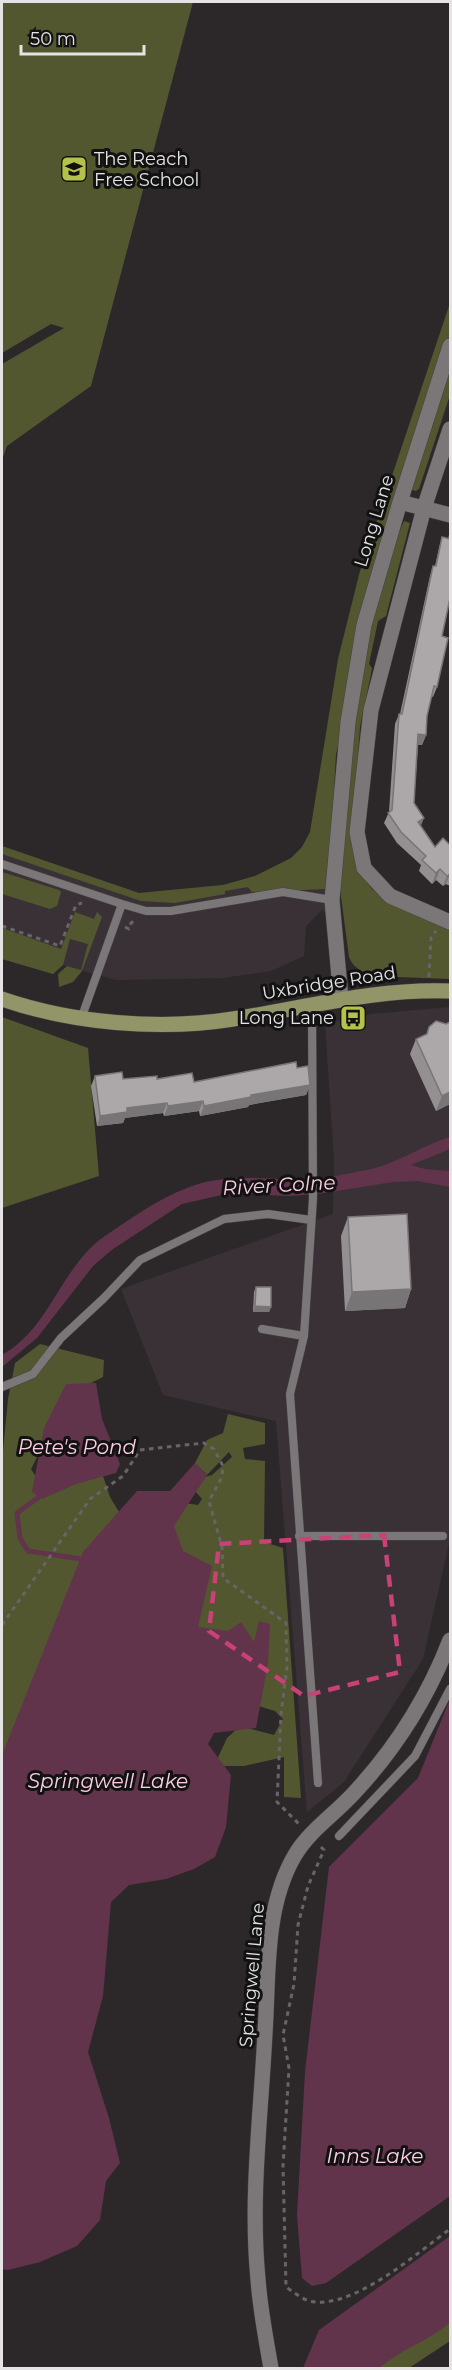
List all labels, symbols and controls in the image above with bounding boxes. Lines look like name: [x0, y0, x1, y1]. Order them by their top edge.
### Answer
scale bar: [21, 18, 144, 56]
text: 50 m: [30, 28, 76, 50]
place label: The Reach Free School: [94, 148, 199, 191]
school or university icon: The Reach Free School: [59, 154, 89, 184]
street label: Long Lane: [350, 472, 398, 570]
street label: Uxbridge Road: [261, 962, 397, 1004]
bus stop icon: Long Lane: [338, 1003, 368, 1033]
place label: Long Lane: [239, 1007, 334, 1029]
water label: River Colne: [222, 1170, 336, 1200]
water label: Pete's Pond: [18, 1435, 137, 1459]
water label: Springwell Lake: [28, 1769, 188, 1793]
street label: Springwell Lane: [235, 1902, 269, 2048]
water label: Inns Lake: [327, 2144, 423, 2168]

